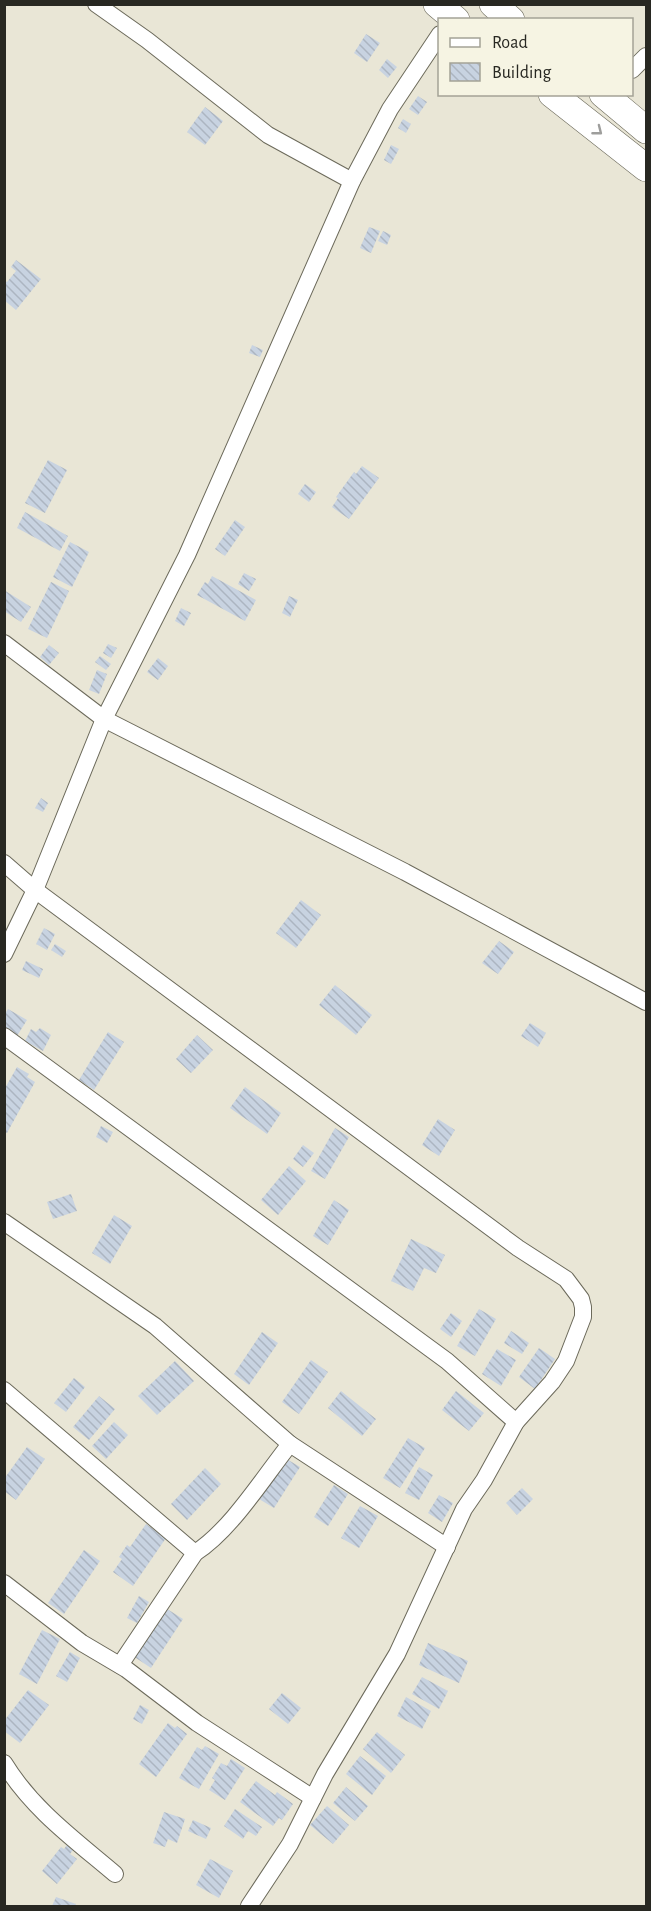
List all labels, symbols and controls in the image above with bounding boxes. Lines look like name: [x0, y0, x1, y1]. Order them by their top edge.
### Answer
legend: [438, 18, 633, 96]
text: Road: [492, 34, 528, 52]
text: Building: [492, 64, 552, 82]
one-way arrow: [591, 123, 602, 134]

